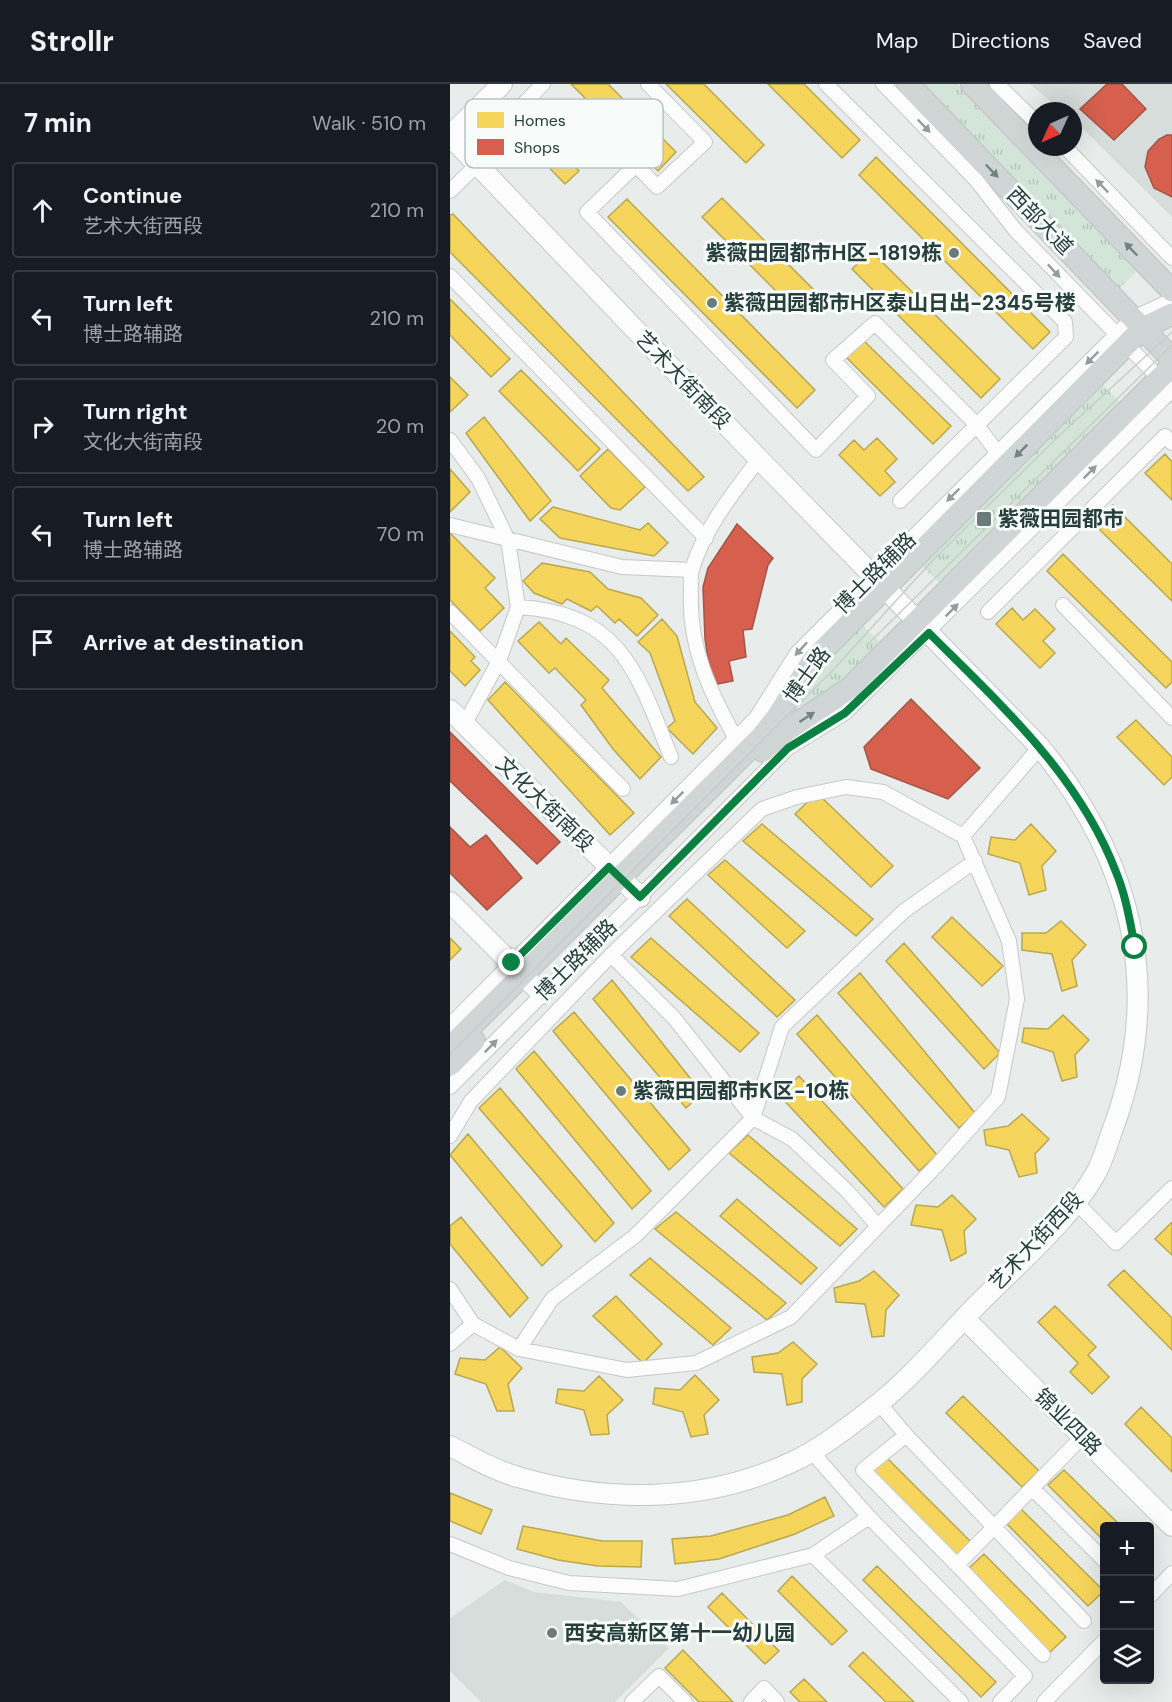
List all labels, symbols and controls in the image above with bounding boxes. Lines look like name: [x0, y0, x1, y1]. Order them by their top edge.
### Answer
text: Strollr: [30, 23, 114, 60]
text: Map: [876, 27, 918, 55]
text: Directions: [951, 27, 1050, 55]
text: Saved: [1083, 27, 1142, 55]
legend: [465, 99, 663, 168]
north arrow: [1028, 102, 1082, 156]
text: 7 min: [24, 106, 92, 140]
text: Walk · 510 m: [312, 110, 426, 136]
text: Homes: [514, 110, 566, 131]
one-way arrow: [916, 119, 930, 133]
text: Shops: [514, 137, 560, 158]
one-way arrow: [985, 164, 999, 178]
one-way arrow: [1095, 178, 1109, 193]
text: Continue: [83, 181, 182, 210]
street label: 西部大道: [1001, 181, 1079, 261]
icon: ahead: [26, 194, 59, 227]
text: 210 m: [369, 197, 424, 223]
text: 艺术大街西段: [83, 213, 203, 239]
place label: 紫薇田园都市H区-1819栋: [705, 239, 942, 267]
one-way arrow: [1125, 242, 1139, 256]
marker: 紫薇田园都市H区-1819栋: [947, 246, 961, 260]
one-way arrow: [1047, 263, 1061, 278]
text: Turn left: [83, 289, 173, 318]
place label: 紫薇田园都市H区泰山日出-2345号楼: [724, 289, 1076, 317]
marker: 紫薇田园都市H区泰山日出-2345号楼: [705, 296, 719, 310]
icon: left: [26, 302, 59, 335]
text: 210 m: [369, 305, 424, 331]
text: 博士路辅路: [83, 321, 183, 347]
street label: 艺术大街南段: [629, 325, 737, 435]
one-way arrow: [1086, 351, 1100, 365]
text: Turn right: [83, 397, 188, 426]
icon: right: [26, 410, 59, 443]
text: 20 m: [376, 413, 424, 439]
text: 文化大街南段: [83, 429, 203, 455]
one-way arrow: [1014, 443, 1028, 458]
one-way arrow: [1082, 465, 1096, 479]
one-way arrow: [947, 488, 961, 502]
text: Turn left: [83, 505, 173, 534]
place label: 紫薇田园都市: [998, 505, 1124, 533]
marker: 紫薇田园都市: [975, 510, 993, 528]
icon: left: [26, 518, 59, 551]
text: 70 m: [377, 521, 424, 547]
street label: 博士路辅路: [828, 526, 922, 620]
text: 博士路辅路: [83, 537, 183, 563]
one-way arrow: [945, 602, 959, 617]
icon: arrive: [26, 626, 59, 659]
text: Arrive at destination: [83, 628, 304, 657]
street label: 博士路: [777, 641, 837, 709]
one-way arrow: [794, 641, 808, 656]
one-way arrow: [799, 712, 815, 723]
street label: 文化大街南段: [490, 750, 600, 858]
one-way arrow: [671, 790, 685, 804]
street label: 博士路辅路: [529, 913, 623, 1007]
route start: [1121, 933, 1147, 959]
route end: [498, 949, 524, 975]
one-way arrow: [484, 1039, 498, 1053]
place label: 紫薇田园都市K区-10栋: [633, 1077, 849, 1105]
marker: 紫薇田园都市K区-10栋: [614, 1084, 628, 1098]
street label: 艺术大街西段: [983, 1185, 1089, 1297]
street label: 锦业四路: [1028, 1382, 1108, 1462]
map controls: [1100, 1522, 1154, 1684]
button: +: [1100, 1522, 1154, 1576]
button: −: [1100, 1576, 1154, 1630]
place label: 西安高新区第十一幼儿园: [564, 1619, 795, 1647]
marker: 西安高新区第十一幼儿园: [545, 1626, 559, 1640]
button: layers: [1100, 1630, 1154, 1684]

